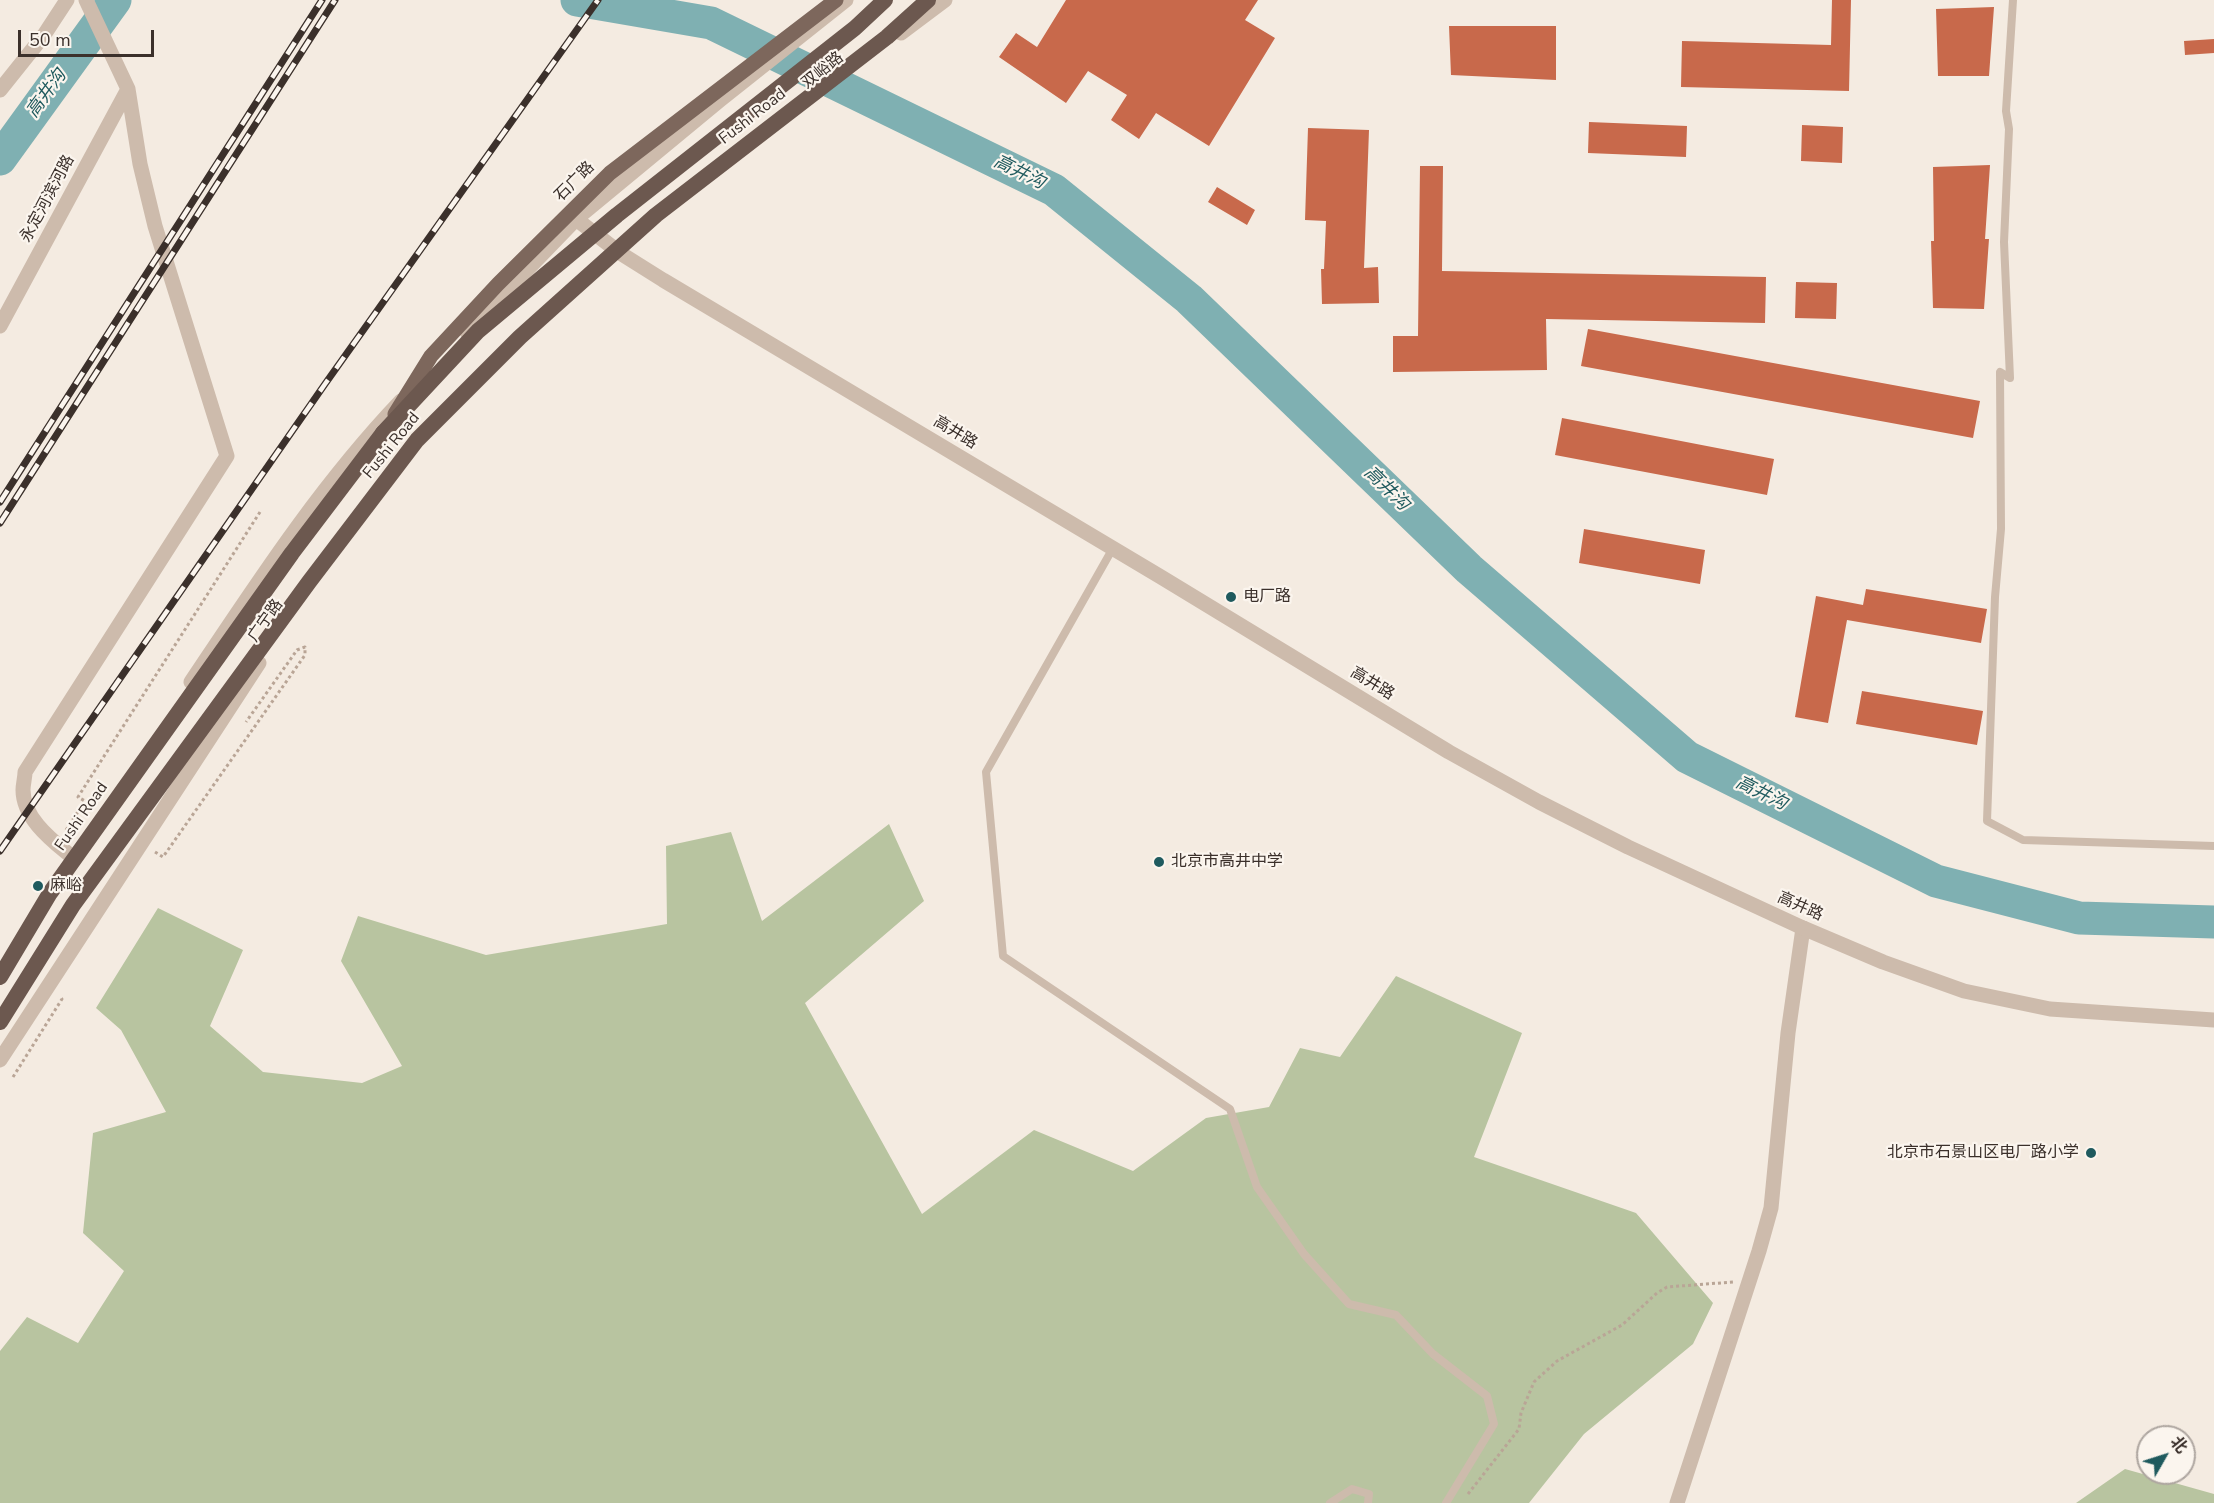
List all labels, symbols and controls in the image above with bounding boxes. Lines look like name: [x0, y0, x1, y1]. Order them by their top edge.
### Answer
scale bar: [21, 18, 158, 56]
text: 50 m: [29, 28, 71, 52]
street label: 双峪路: [798, 48, 848, 94]
water label: 高井沟: [22, 66, 72, 122]
street label: Fushi Road: [716, 85, 790, 149]
water label: 高井沟: [990, 151, 1048, 195]
street label: 永定河滨河路: [17, 152, 79, 246]
street label: 石广路: [551, 158, 599, 206]
street label: Fushi Road: [360, 409, 424, 483]
street label: 高井路: [929, 412, 981, 454]
water label: 高井沟: [1359, 462, 1413, 516]
place label: 电厂路: [1243, 587, 1291, 607]
marker: 电厂路: [1224, 590, 1238, 604]
street label: 广宁路: [244, 596, 288, 646]
street label: 高井路: [1346, 663, 1398, 705]
water label: 高井沟: [1732, 772, 1790, 816]
street label: Fushi Road: [51, 779, 113, 855]
place label: 北京市高井中学: [1171, 852, 1283, 872]
marker: 北京市高井中学: [1152, 855, 1166, 869]
place label: 麻峪: [50, 876, 82, 896]
marker: 麻峪: [31, 879, 45, 893]
street label: 高井路: [1774, 888, 1826, 926]
place label: 北京市石景山区电厂路小学: [1887, 1143, 2079, 1163]
marker: 北京市石景山区电厂路小学: [2084, 1146, 2098, 1160]
north arrow: [2136, 1425, 2196, 1485]
text: 北: [2165, 1432, 2192, 1458]

